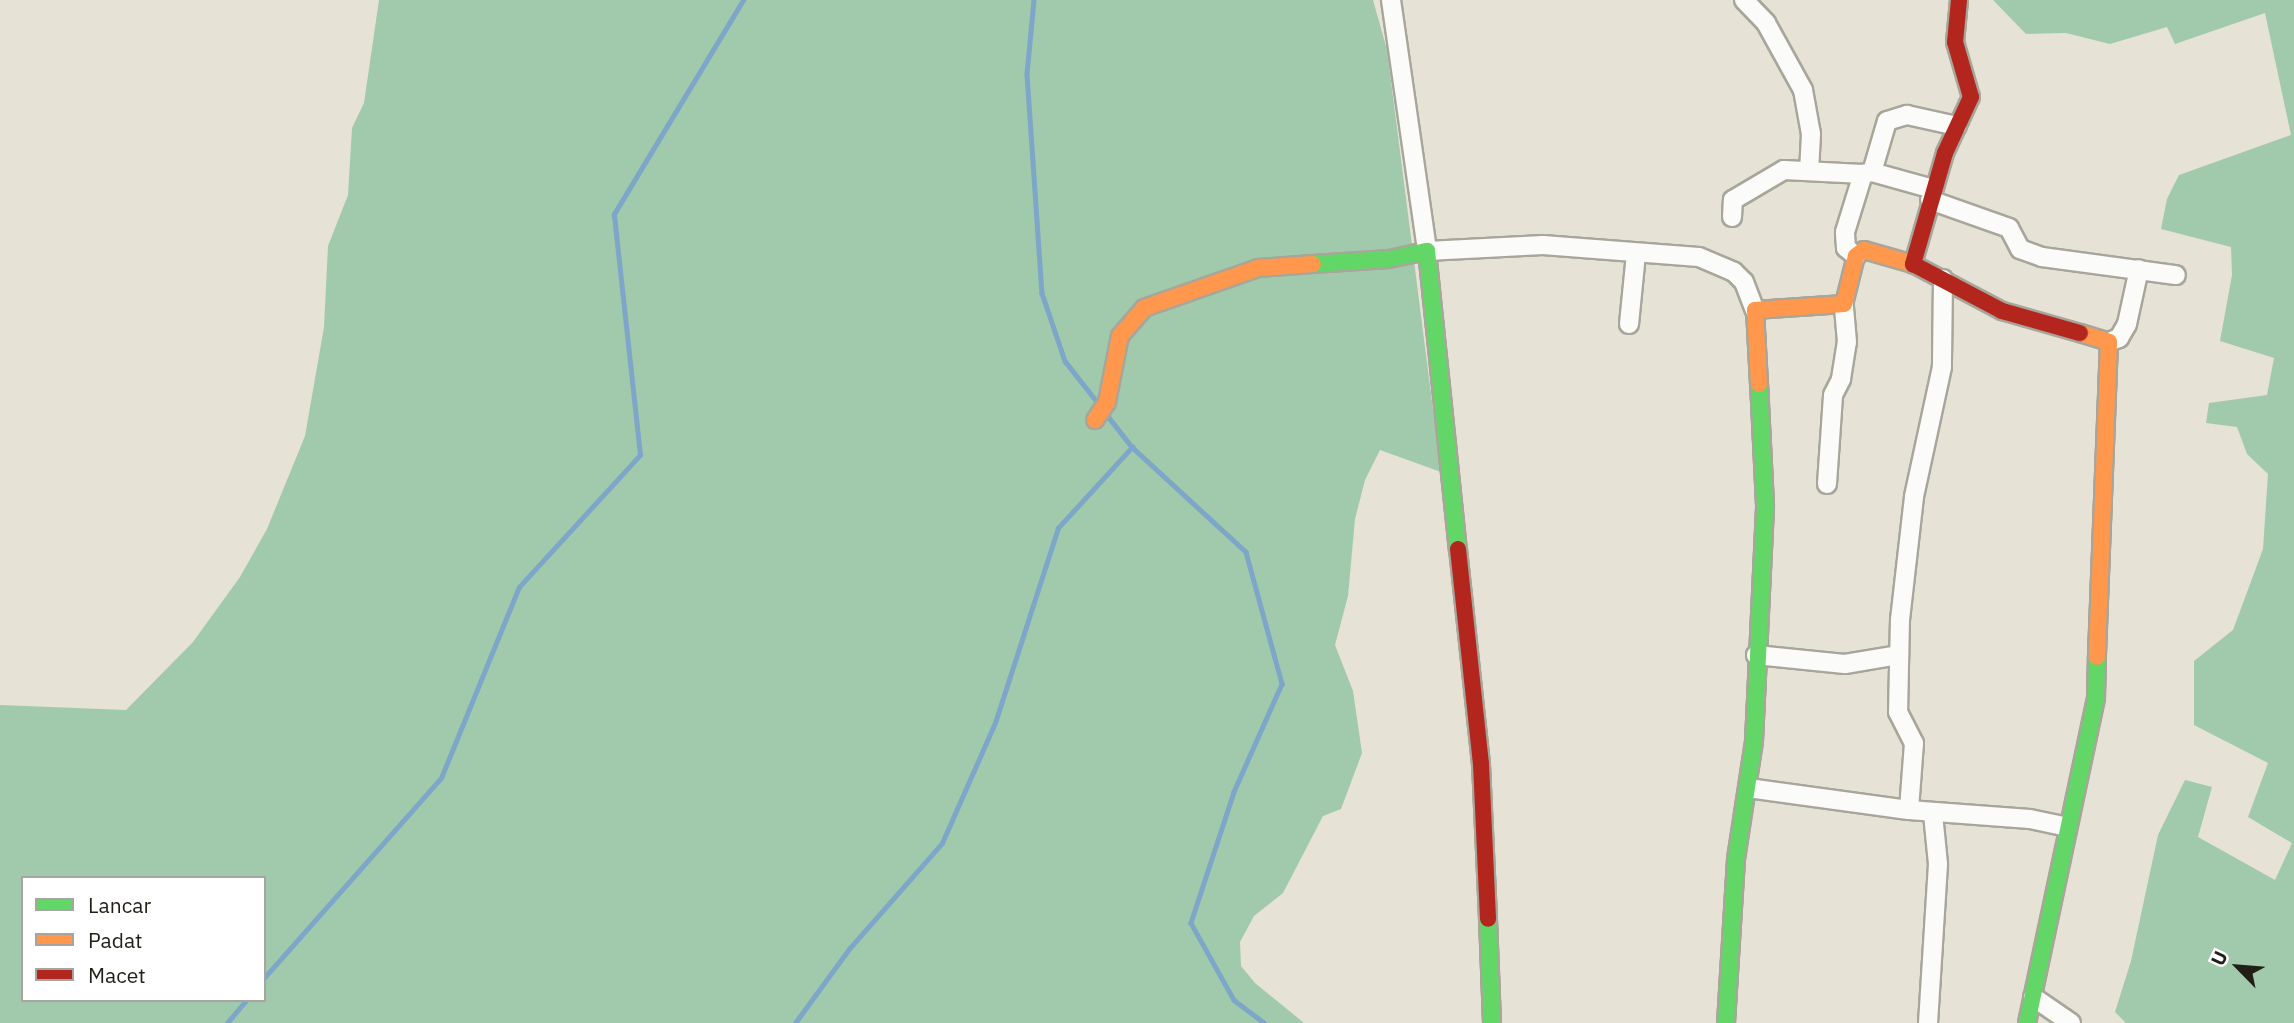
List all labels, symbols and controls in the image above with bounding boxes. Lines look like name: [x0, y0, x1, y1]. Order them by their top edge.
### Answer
legend: [21, 876, 266, 1002]
text: Lancar: [88, 891, 151, 919]
text: Padat: [88, 926, 143, 954]
north arrow: [2203, 932, 2273, 1002]
text: U: [2205, 947, 2233, 969]
text: Macet: [88, 961, 146, 989]

